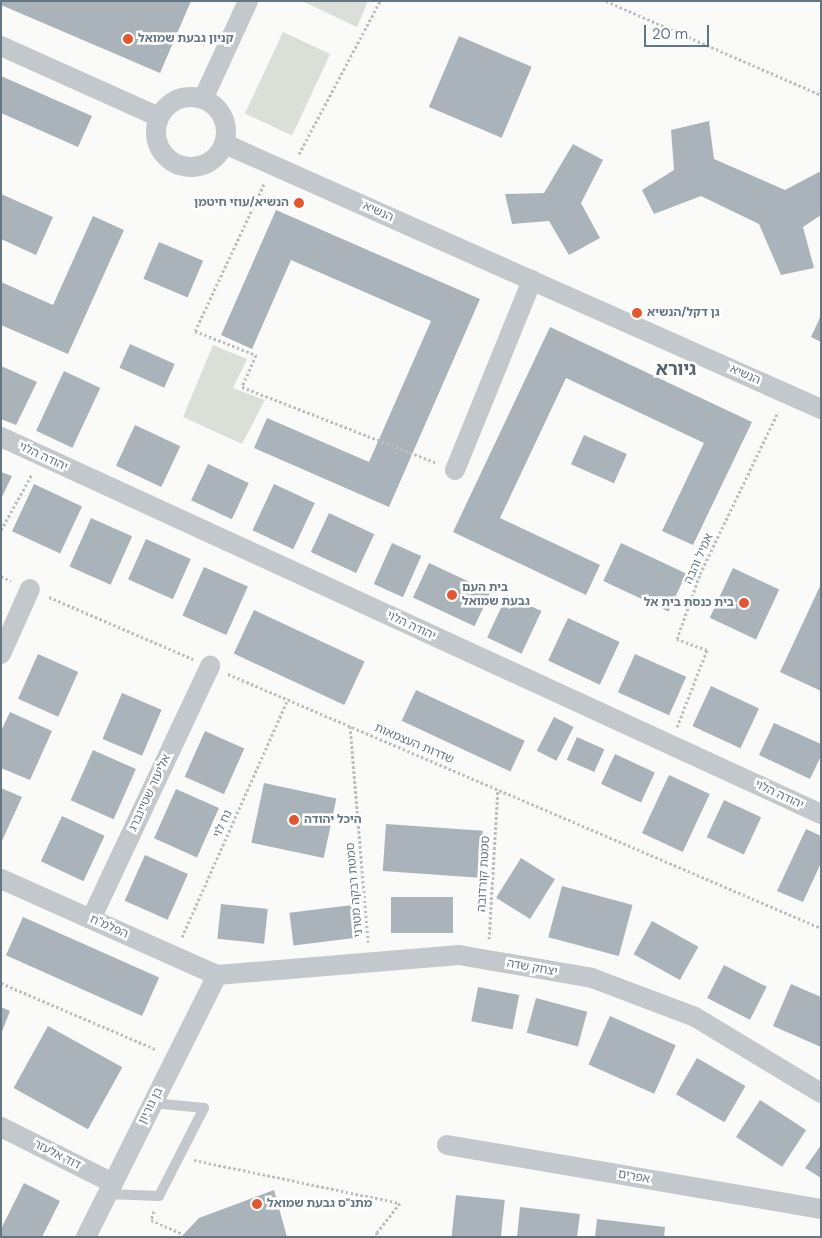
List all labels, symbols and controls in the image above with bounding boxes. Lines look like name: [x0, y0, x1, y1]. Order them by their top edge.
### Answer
scale bar: [647, 15, 712, 47]
text: 20 m: [652, 24, 688, 44]
place label: קניון גבעת שמואל: [138, 32, 233, 46]
marker: קניון גבעת שמואל: [122, 33, 134, 45]
place label: הנשיא/עוזי חיטמן: [194, 196, 289, 210]
marker: הנשיא/עוזי חיטמן: [293, 197, 305, 209]
street label: הנשיא: [360, 199, 396, 225]
place label: גן דקל/הנשיא: [647, 306, 720, 320]
marker: גן דקל/הנשיא: [631, 307, 643, 319]
district label: גיורא: [656, 358, 696, 380]
street label: הנשיא: [727, 362, 763, 388]
street label: יהודה הלוי: [16, 439, 70, 475]
street label: אמיל והבה: [681, 531, 717, 587]
place label: בית העם גבעת שמואל: [462, 581, 530, 609]
marker: בית העם גבעת שמואל: [446, 589, 458, 601]
place label: בית כנסת בית אל: [644, 596, 734, 610]
marker: בית כנסת בית אל: [738, 597, 750, 609]
street label: יהודה הלוי: [384, 608, 438, 644]
street label: שדרות העצמאות: [372, 721, 456, 767]
street label: אליעזר שטיינברג: [126, 752, 174, 834]
street label: יהודה הלוי: [752, 777, 806, 813]
street label: נח לוי: [211, 808, 235, 840]
place label: היכל יהודה: [304, 813, 362, 827]
marker: היכל יהודה: [288, 814, 300, 826]
street label: סמטת קורדובה: [475, 835, 493, 913]
street label: סמטת רבקה מטרני: [344, 842, 366, 938]
street label: הפלמ"ח: [88, 912, 130, 942]
street label: יצחק שדה: [505, 956, 559, 980]
street label: בן גוריון: [136, 1085, 166, 1127]
street label: דוד אלעזר: [31, 1137, 83, 1173]
street label: אפרים: [617, 1167, 651, 1187]
place label: מתנ"ס גבעת שמואל: [267, 1197, 372, 1211]
marker: מתנ"ס גבעת שמואל: [251, 1198, 263, 1210]

